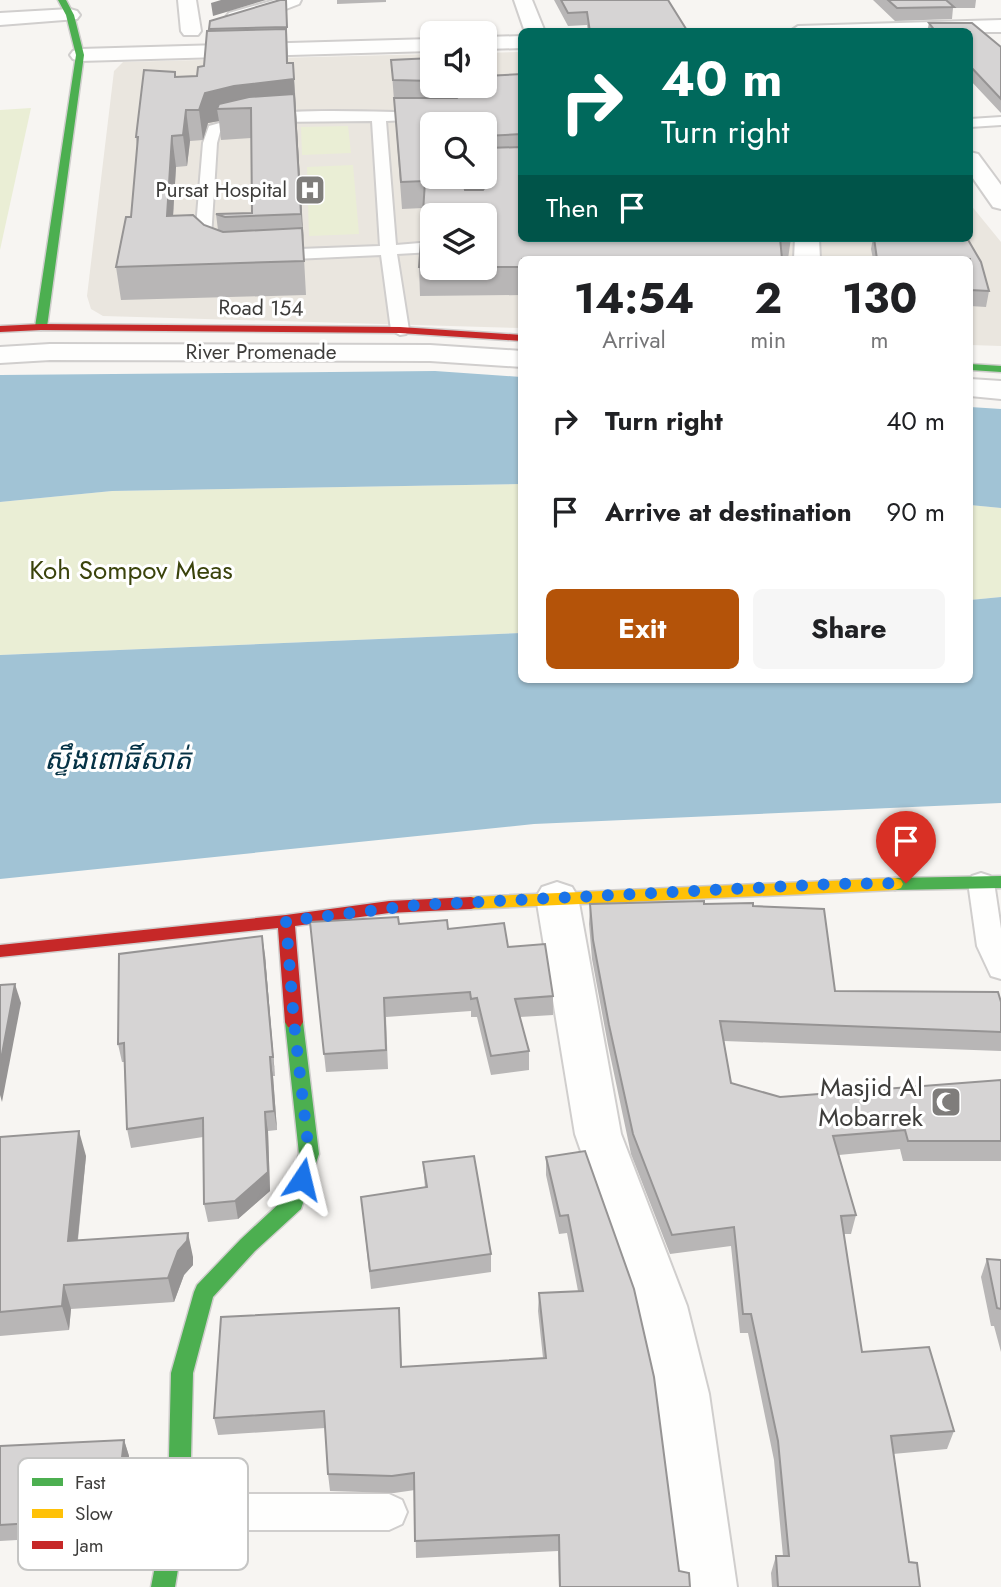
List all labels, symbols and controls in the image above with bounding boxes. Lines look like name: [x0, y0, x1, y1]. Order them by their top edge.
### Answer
map controls: [420, 21, 497, 280]
button: sound: [420, 21, 497, 98]
text: 40 m: [661, 44, 783, 114]
icon: right: [546, 56, 637, 147]
text: Turn right: [661, 109, 790, 155]
button: search: [420, 112, 497, 189]
hospital icon: Pursat Hospital: [293, 173, 327, 207]
place label: Pursat Hospital: [155, 175, 287, 205]
text: Then: [546, 189, 599, 227]
icon: arrive: [613, 189, 651, 227]
button: layers: [420, 203, 497, 280]
text: 14:54: [574, 268, 694, 329]
text: 2: [754, 268, 782, 329]
text: 130: [842, 268, 917, 329]
street label: Road 154: [218, 292, 304, 324]
text: Arrival: [602, 323, 666, 357]
text: min: [750, 323, 786, 357]
text: m: [871, 323, 889, 357]
street label: River Promenade: [185, 337, 337, 367]
icon: right: [546, 402, 584, 440]
text: Turn right: [605, 402, 723, 440]
text: 40 m: [886, 402, 945, 440]
icon: arrive: [546, 493, 584, 531]
text: Arrive at destination: [605, 493, 852, 531]
text: 90 m: [886, 493, 945, 531]
park label: Koh Sompov Meas: [29, 551, 233, 589]
button: Exit: [546, 589, 739, 669]
button: Share: [753, 589, 945, 669]
water label: ស្ទឹងពោធិ៍សាត់: [44, 739, 194, 780]
pin: [876, 811, 936, 883]
icon: arrive: [887, 822, 925, 860]
place label: Masjid Al Mobarrek: [818, 1068, 924, 1136]
mosque icon: Masjid Al Mobarrek: [929, 1085, 963, 1119]
position arrow: [265, 1142, 339, 1216]
legend: [18, 1458, 248, 1570]
text: Fast: [75, 1469, 106, 1496]
text: Slow: [75, 1500, 113, 1527]
text: Jam: [72, 1532, 104, 1559]

